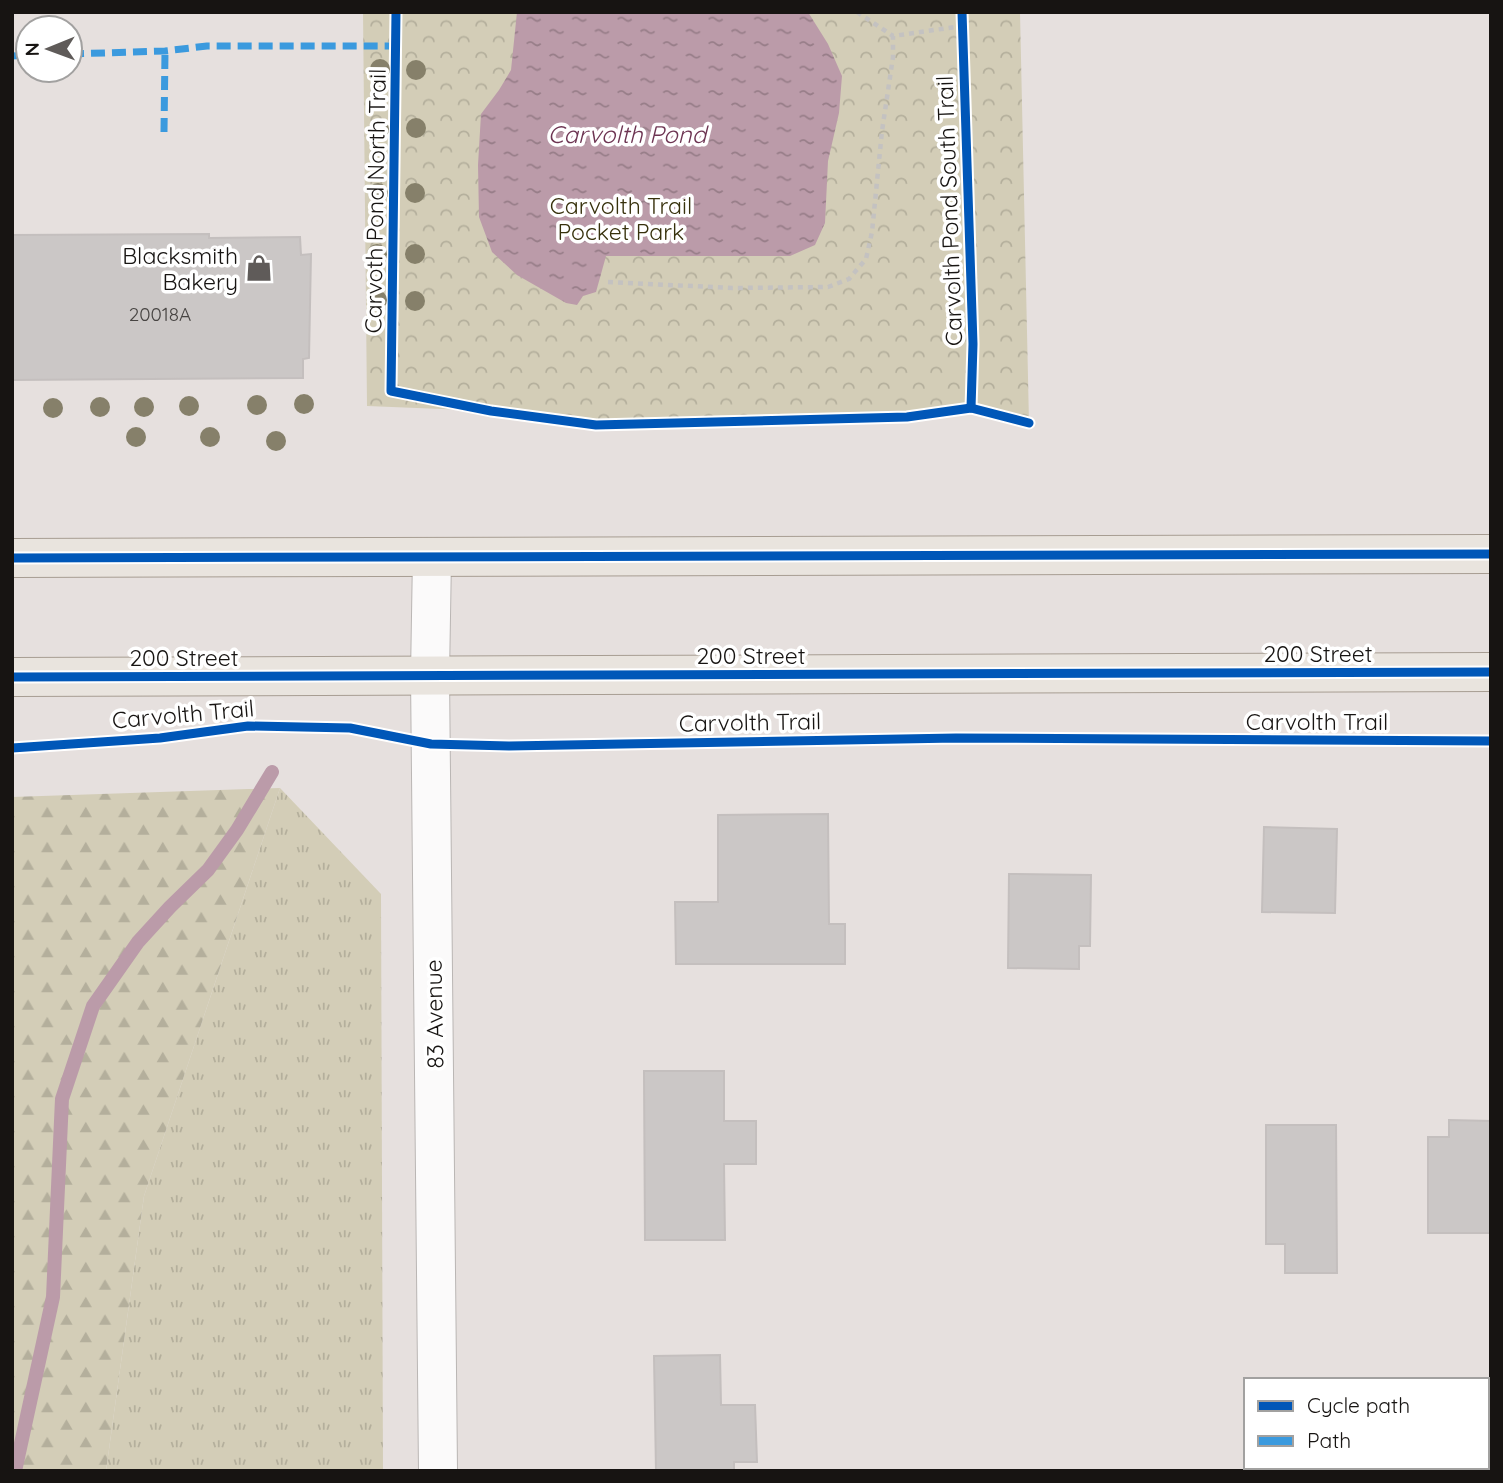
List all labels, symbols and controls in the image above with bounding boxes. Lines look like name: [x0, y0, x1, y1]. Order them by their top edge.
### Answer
north arrow: [14, 14, 84, 84]
text: N: [20, 42, 44, 56]
street label: Carvoth Pond North Trail: [358, 68, 392, 334]
street label: Carvolth Pond South Trail: [930, 75, 968, 347]
water label: Carvolth Pond: [548, 119, 710, 149]
park label: Carvolth Trail Pocket Park: [550, 191, 692, 246]
place label: Blacksmith Bakery: [122, 241, 238, 296]
shop icon: Blacksmith Bakery: [244, 253, 274, 283]
house number: 20018A: [129, 302, 191, 326]
street label: 200 Street: [1263, 639, 1373, 668]
street label: 200 Street: [696, 641, 806, 670]
street label: 200 Street: [129, 643, 239, 672]
street label: Carvolth Trail: [111, 693, 255, 735]
street label: Carvolth Trail: [678, 706, 822, 738]
street label: Carvolth Trail: [1246, 707, 1388, 736]
street label: 83 Avenue: [419, 959, 449, 1069]
legend: [1244, 1378, 1489, 1469]
text: Cycle path: [1307, 1392, 1410, 1418]
text: Path: [1307, 1427, 1351, 1453]

